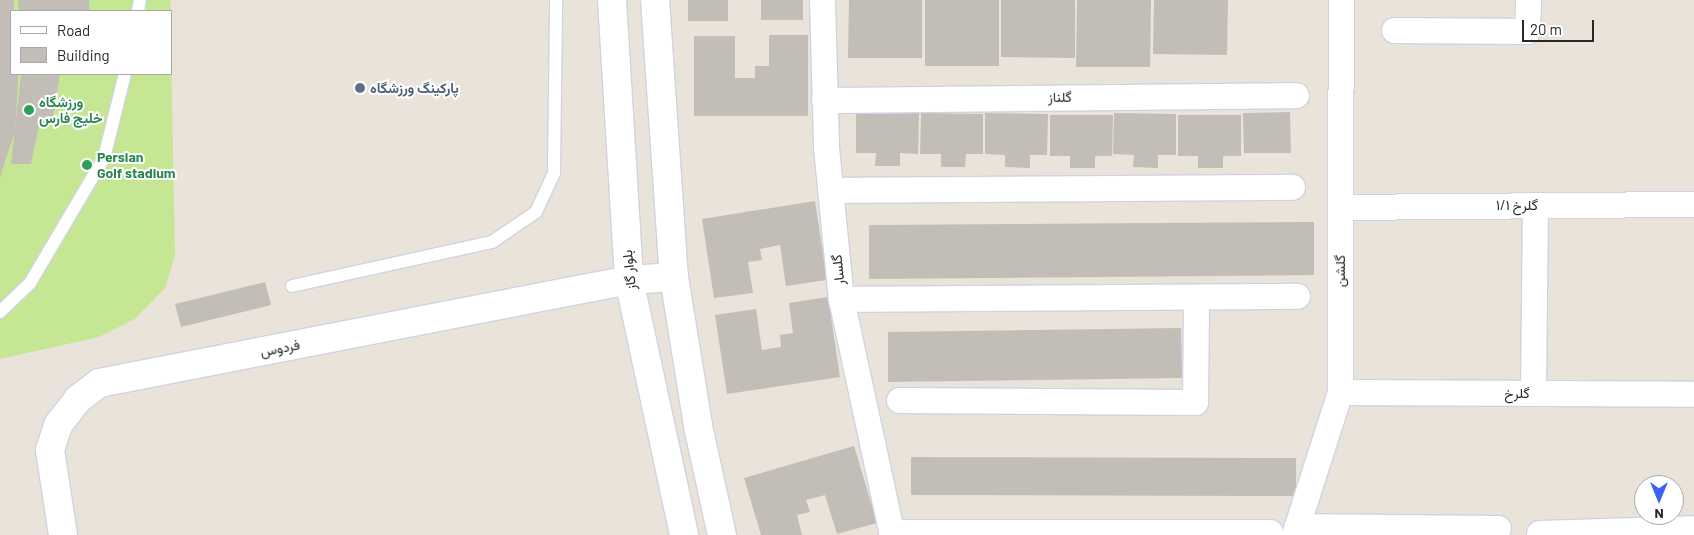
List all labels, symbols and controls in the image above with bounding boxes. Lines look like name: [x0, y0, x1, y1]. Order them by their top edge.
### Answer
legend: [10, 10, 172, 75]
scale bar: [1524, 10, 1596, 42]
text: 20 m: [1530, 20, 1562, 38]
text: Road: [57, 21, 90, 39]
text: Building: [57, 46, 110, 64]
place label: پارکینگ ورزشگاه: [370, 80, 459, 96]
marker: پارکینگ ورزشگاه: [354, 82, 366, 94]
street label: گلناز: [1048, 88, 1072, 106]
place label: ورزشگاه خلیج فارس: [39, 94, 103, 126]
marker: ورزشگاه خلیج فارس: [23, 104, 35, 116]
place label: Persian Golf stadium: [97, 149, 176, 182]
marker: Persian Golf stadium: [81, 159, 93, 171]
street label: گلرخ ۱/۱: [1496, 197, 1538, 213]
street label: بلوار گاز: [619, 249, 639, 291]
street label: گلسار: [828, 254, 848, 286]
street label: گلشن: [1332, 255, 1348, 287]
street label: فردوس: [259, 336, 301, 360]
street label: گلرخ: [1504, 385, 1530, 401]
north arrow: [1634, 475, 1684, 525]
text: N: [1654, 506, 1664, 523]

